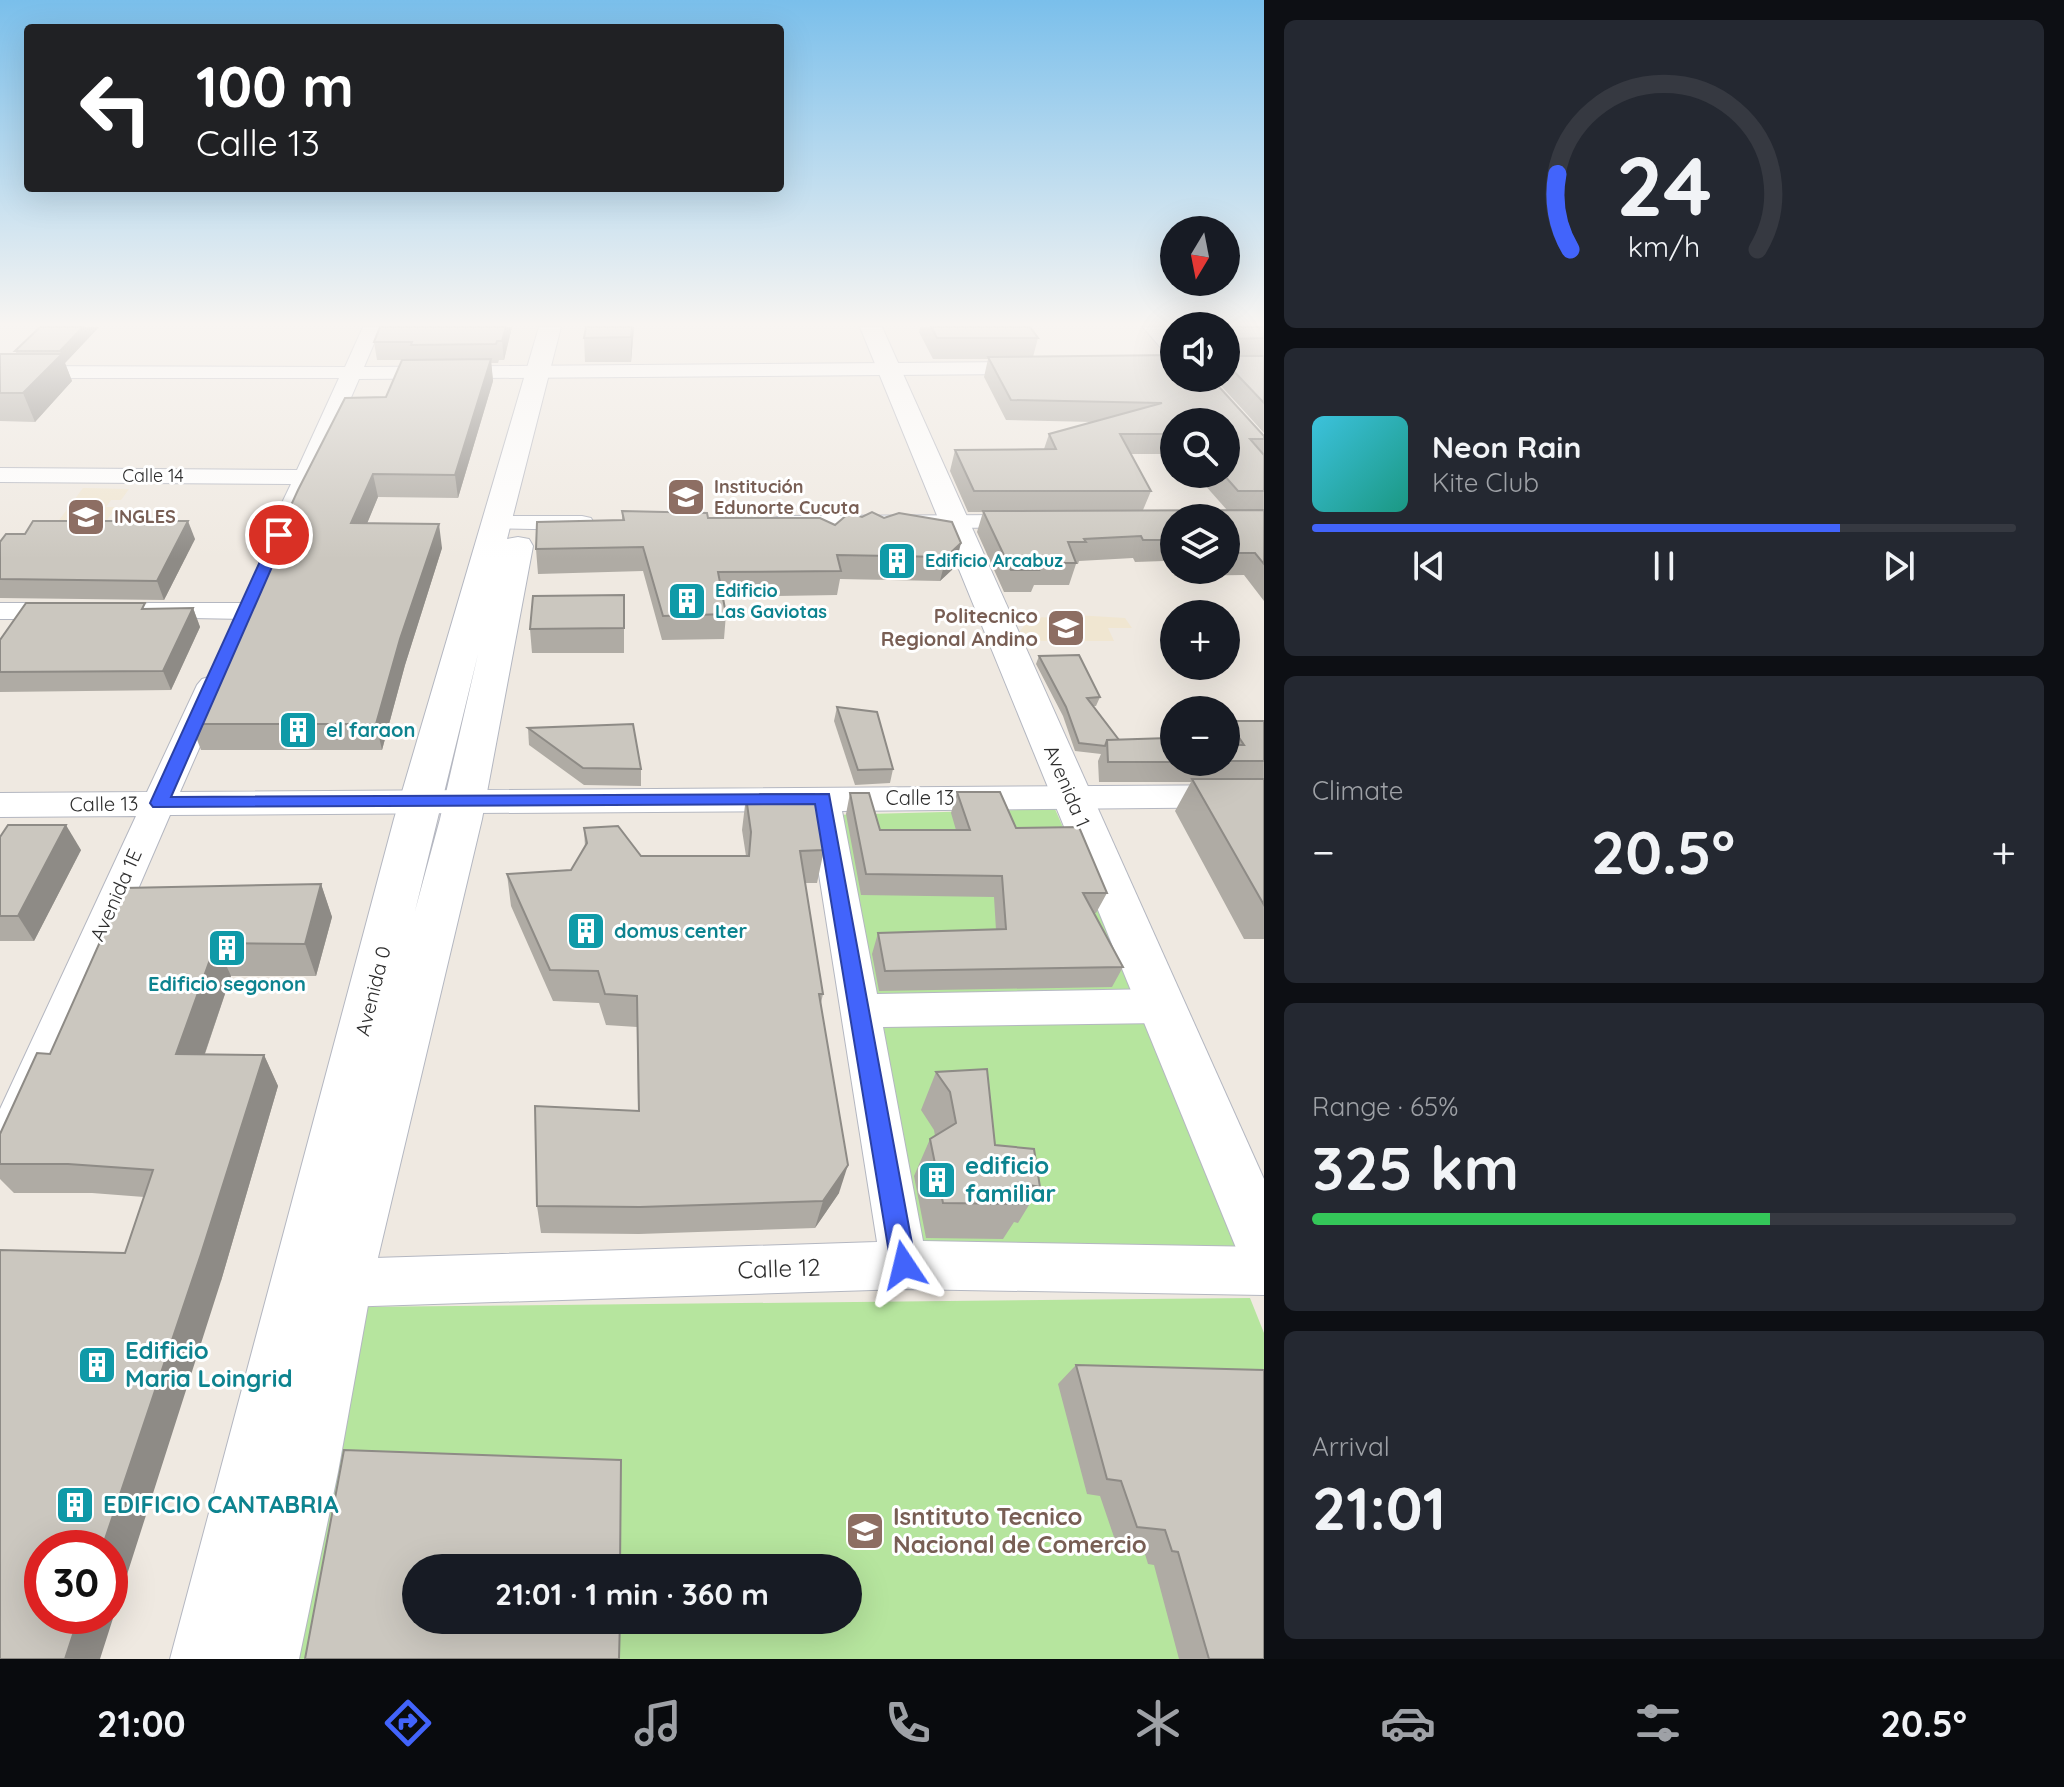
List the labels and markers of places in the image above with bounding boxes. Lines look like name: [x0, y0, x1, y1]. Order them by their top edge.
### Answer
place label: Institución Edunorte Cucuta: [714, 475, 860, 519]
school or university icon: Institución Edunorte Cucuta: [665, 476, 707, 518]
school or university icon: INGLES: [65, 496, 107, 538]
pin: [245, 501, 313, 569]
place label: INGLES: [114, 505, 176, 528]
building icon: Edificio Arcabuz: [876, 540, 918, 582]
place label: Edificio Arcabuz: [925, 549, 1063, 572]
place label: Edificio Las Gaviotas: [715, 579, 827, 623]
building icon: Edificio Las Gaviotas: [666, 580, 708, 622]
place label: Politecnico Regional Andino: [881, 603, 1038, 651]
school or university icon: Politecnico Regional Andino: [1045, 607, 1087, 649]
building icon: el faraon: [277, 709, 319, 751]
place label: el faraon: [326, 717, 416, 742]
building icon: domus center: [565, 910, 607, 952]
place label: domus center: [614, 918, 747, 943]
building icon: Edificio segonon: [206, 927, 248, 969]
place label: Edificio segonon: [148, 971, 306, 996]
place label: edificio familiar: [965, 1150, 1056, 1208]
building icon: edificio familiar: [916, 1159, 958, 1201]
place label: Edificio Maria Loingrid: [125, 1335, 293, 1393]
building icon: Edificio Maria Loingrid: [76, 1344, 118, 1386]
building icon: EDIFICIO CANTABRIA: [54, 1484, 96, 1526]
place label: EDIFICIO CANTABRIA: [103, 1489, 339, 1519]
place label: Isntituto Tecnico Nacional de Comercio: [893, 1501, 1147, 1559]
school or university icon: Isntituto Tecnico Nacional de Comercio: [844, 1510, 886, 1552]

